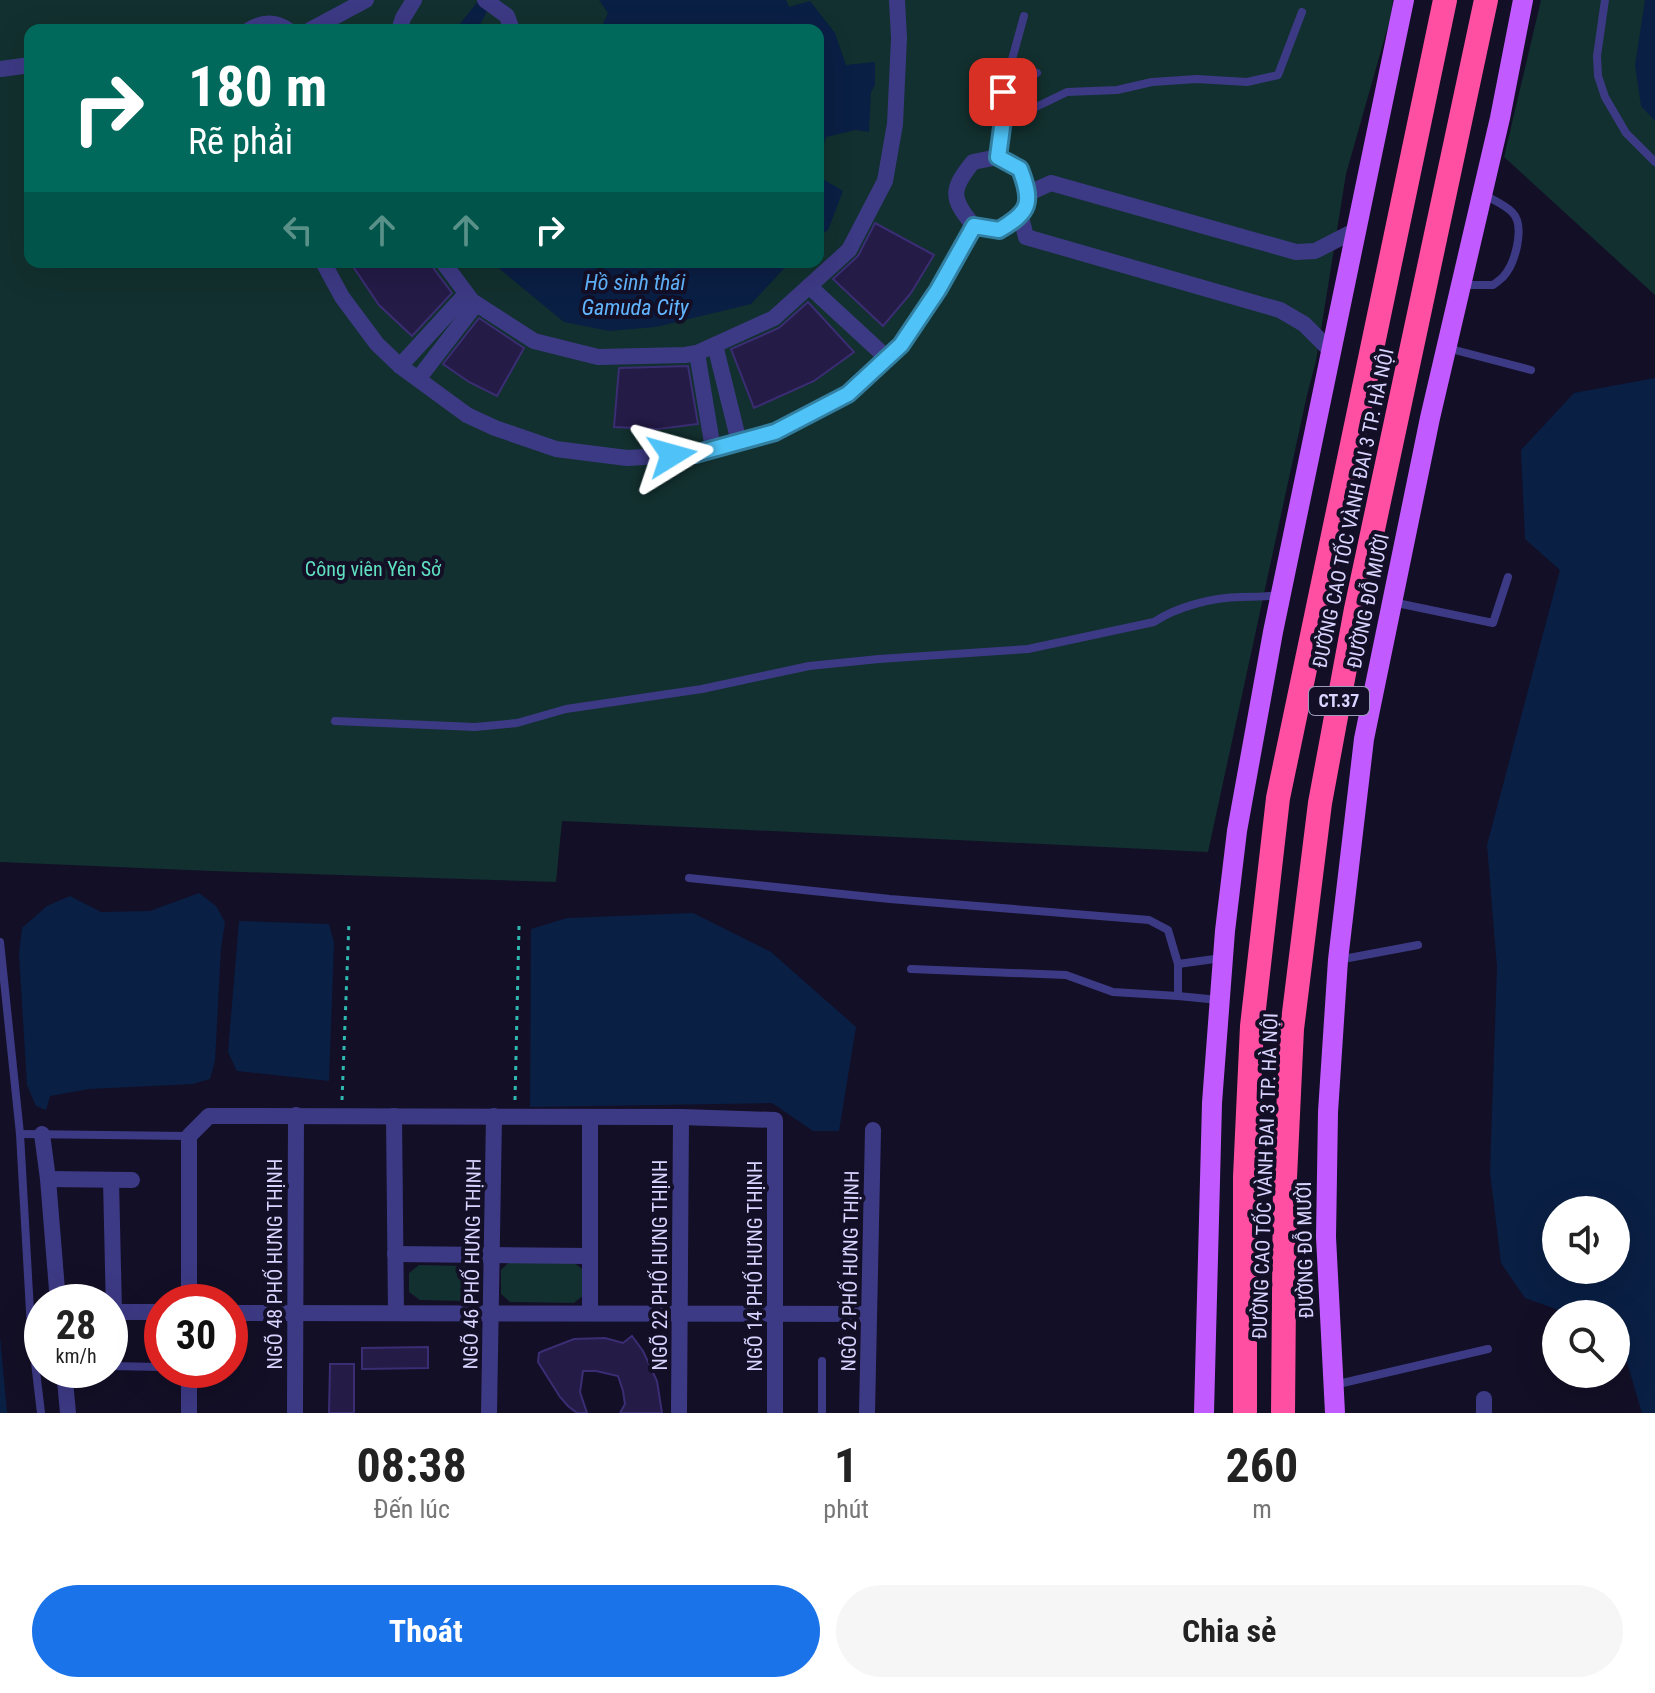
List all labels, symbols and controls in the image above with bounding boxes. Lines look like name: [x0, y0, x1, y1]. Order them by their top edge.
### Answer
text: 180 m: [188, 54, 327, 120]
icon: right: [56, 56, 160, 160]
pin: [969, 58, 1037, 126]
icon: arrive: [981, 70, 1025, 114]
text: Rẽ phải: [188, 121, 293, 163]
icon: left: [276, 208, 320, 252]
icon: ahead: [360, 208, 404, 252]
icon: ahead: [444, 208, 488, 252]
icon: right: [528, 208, 572, 252]
water label: Hồ sinh thái Gamuda City: [581, 270, 690, 320]
street label: ĐƯỜNG CAO TỐC VÀNH ĐAI 3 TP. HÀ NỘI: [1306, 346, 1399, 670]
position arrow: [630, 413, 714, 497]
street label: ĐƯỜNG ĐỖ MƯỜI: [1341, 531, 1394, 671]
park label: Công viên Yên Sở: [305, 557, 442, 581]
road number: CT.37: [1309, 687, 1369, 715]
street label: ĐƯỜNG CAO TỐC VÀNH ĐAI 3 TP. HÀ NỘI: [1246, 1013, 1283, 1339]
street label: NGÕ 46 PHỐ HƯNG THỊNH: [457, 1158, 486, 1370]
street label: NGÕ 48 PHỐ HƯNG THỊNH: [262, 1159, 287, 1369]
street label: NGÕ 22 PHỐ HƯNG THỊNH: [647, 1160, 672, 1370]
street label: NGÕ 14 PHỐ HƯNG THỊNH: [742, 1161, 767, 1371]
street label: NGÕ 2 PHỐ HƯNG THỊNH: [835, 1170, 864, 1372]
street label: ĐƯỜNG ĐỖ MƯỜI: [1291, 1181, 1318, 1319]
map controls: [1542, 1196, 1630, 1388]
button: sound: [1542, 1196, 1630, 1284]
speed limit sign: 30: [144, 1284, 248, 1388]
button: search: [1542, 1300, 1630, 1388]
text: 28: [56, 1302, 96, 1349]
text: km/h: [55, 1344, 97, 1368]
text: 08:38: [357, 1437, 467, 1494]
text: 1: [834, 1437, 858, 1494]
text: 260: [1226, 1437, 1298, 1494]
text: Đến lúc: [373, 1494, 450, 1524]
text: phút: [823, 1494, 869, 1524]
text: m: [1252, 1494, 1272, 1524]
button: Thoát: [32, 1585, 820, 1677]
button: Chia sẻ: [836, 1585, 1623, 1677]

